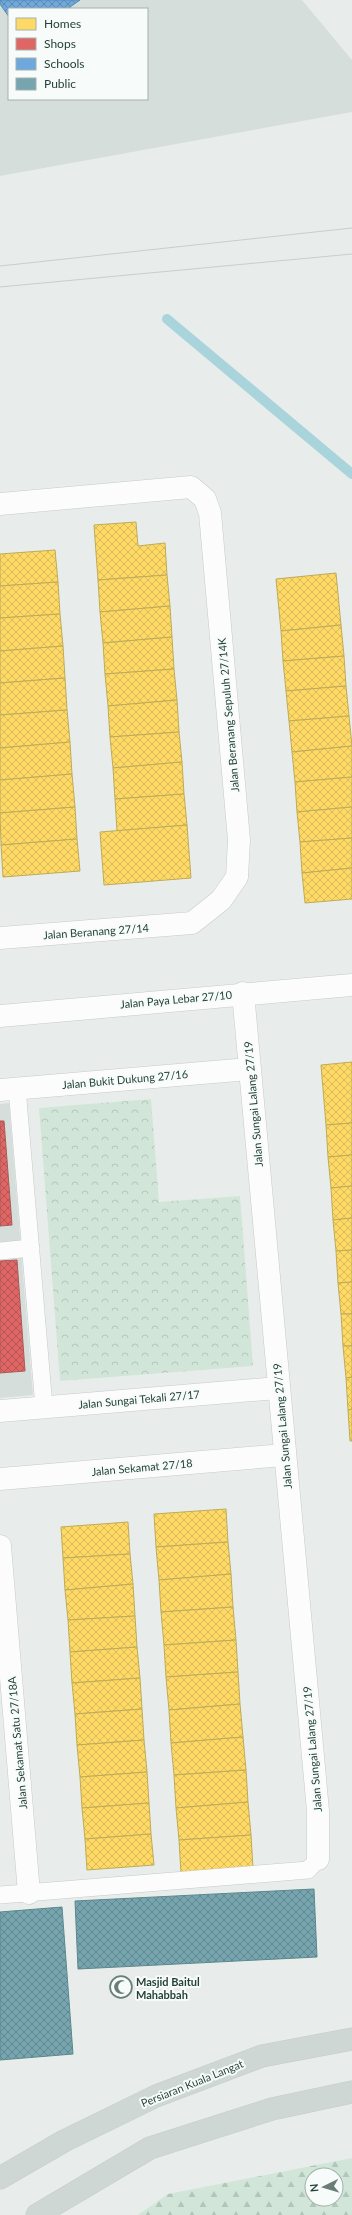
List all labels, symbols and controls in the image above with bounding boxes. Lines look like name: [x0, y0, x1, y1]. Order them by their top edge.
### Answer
legend: [8, 8, 148, 100]
text: Homes: [44, 16, 81, 31]
text: Shops: [44, 36, 76, 51]
text: Schools: [44, 56, 85, 71]
text: Public: [44, 76, 76, 91]
street label: Jalan Beranang Sepuluh 27/14K: [215, 637, 241, 793]
street label: Jalan Beranang 27/14: [43, 921, 150, 941]
street label: Jalan Paya Lebar 27/10: [119, 988, 233, 1010]
street label: Jalan Sungai Lalang 27/19: [241, 1041, 265, 1167]
street label: Jalan Bukit Dukung 27/16: [62, 1067, 188, 1091]
street label: Jalan Sungai Lalang 27/19: [270, 1363, 294, 1489]
street label: Jalan Sungai Tekali 27/17: [78, 1387, 200, 1411]
street label: Jalan Sekamat 27/18: [91, 1456, 193, 1478]
street label: Jalan Sekamat Satu 27/18A: [5, 1676, 29, 1810]
street label: Jalan Sungai Lalang 27/19: [300, 1686, 324, 1812]
mosque icon: Masjid Baitul Mahabbah: [108, 1974, 134, 2000]
place label: Masjid Baitul Mahabbah: [136, 1975, 200, 2001]
street label: Persiaran Kuala Langat: [139, 2057, 245, 2109]
north arrow: [304, 2167, 344, 2207]
text: N: [307, 2183, 320, 2193]

